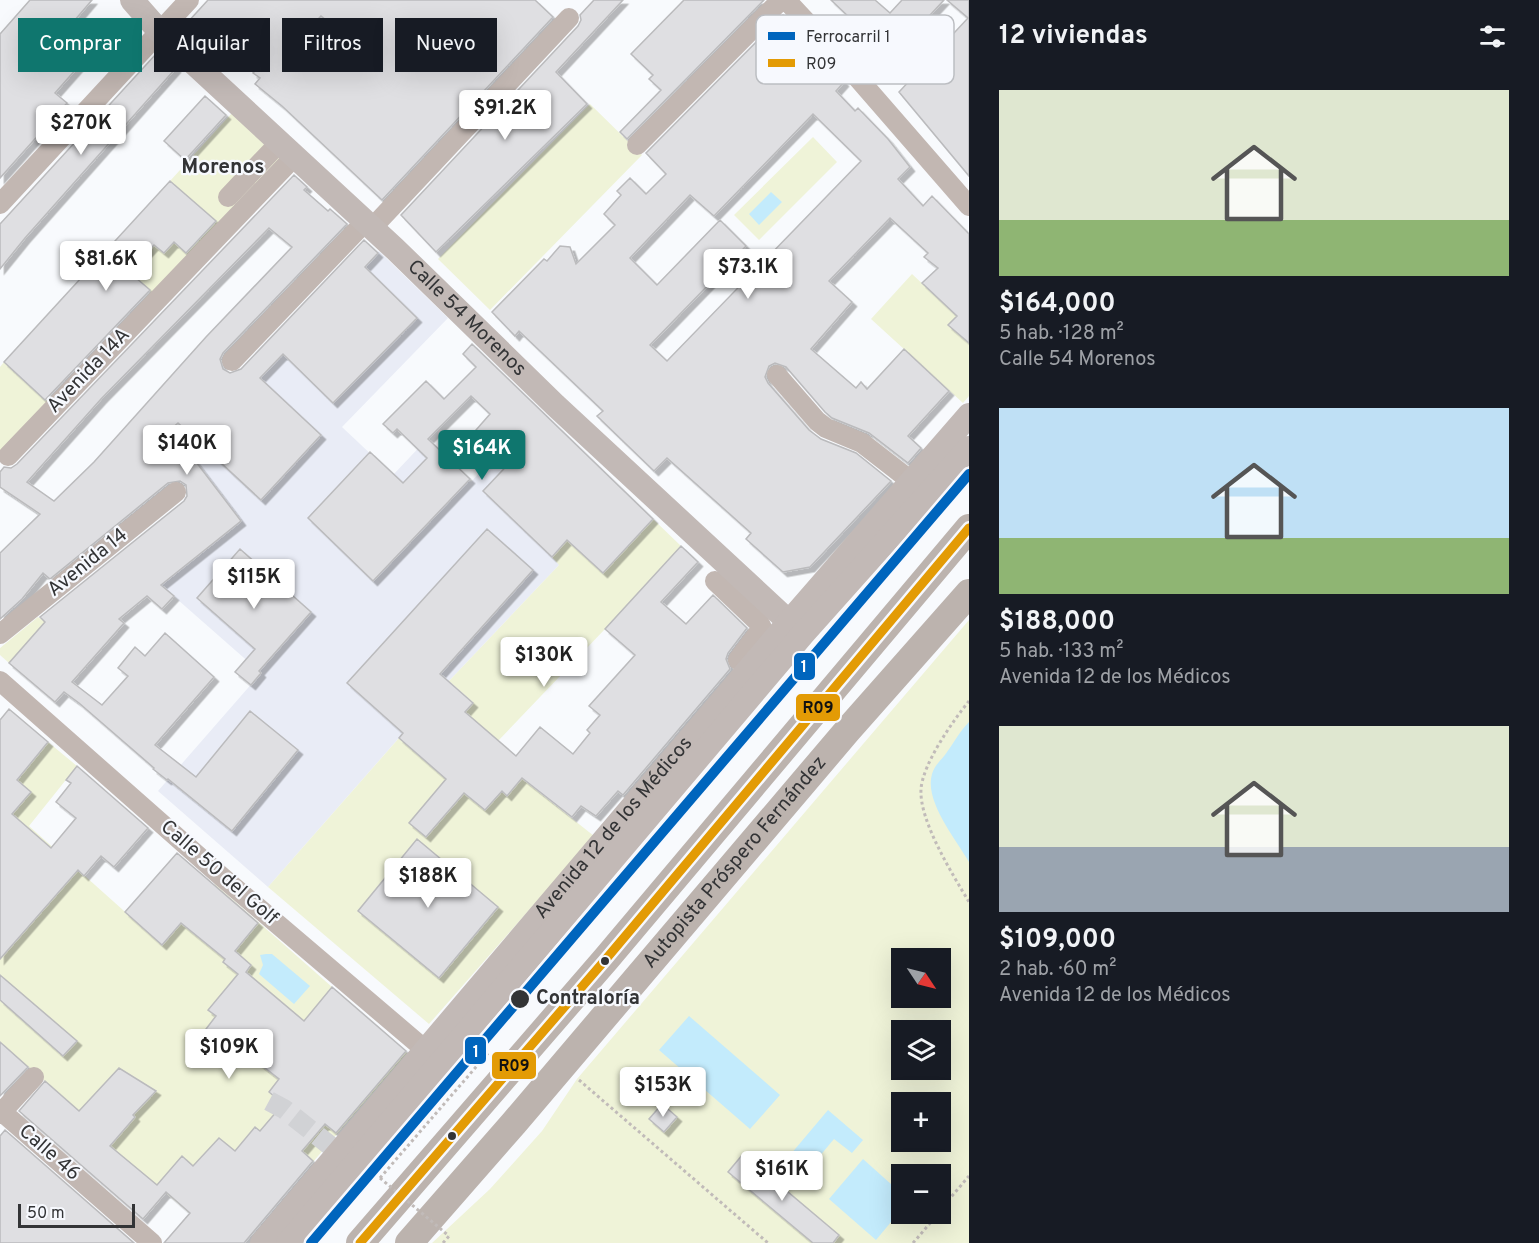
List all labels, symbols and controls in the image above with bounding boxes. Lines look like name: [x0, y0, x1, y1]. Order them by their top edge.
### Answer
legend: [756, 15, 954, 84]
chip: Comprar: [18, 18, 142, 72]
chip: Alquilar: [154, 18, 270, 72]
chip: Filtros: [282, 18, 383, 72]
chip: Nuevo: [395, 18, 497, 72]
text: 12 viviendas: [999, 20, 1148, 53]
icon: filters: [1476, 20, 1509, 53]
text: Ferrocarril 1: [806, 28, 890, 48]
text: R09: [806, 55, 836, 75]
pin: $91.2K: [456, 90, 554, 141]
text: $91.2K: [473, 96, 537, 122]
pin: $270K: [39, 105, 123, 156]
text: $270K: [50, 111, 112, 137]
icon: home: [1200, 129, 1308, 237]
district label: Morenos: [181, 154, 265, 181]
pin: $81.6K: [57, 241, 155, 292]
text: $81.6K: [74, 247, 138, 273]
pin: $73.1K: [699, 249, 797, 300]
street label: Calle 54 Morenos: [401, 255, 532, 383]
text: $73.1K: [717, 255, 779, 281]
text: $164,000: [999, 288, 1116, 321]
text: 5 hab. · 128 m²: [999, 321, 1124, 347]
street label: Avenida 14A: [42, 323, 136, 419]
text: Calle 54 Morenos: [999, 347, 1156, 373]
pin: $140K: [145, 425, 229, 476]
pin: $164K: [440, 430, 524, 481]
text: $140K: [157, 431, 217, 457]
text: $164K: [452, 436, 512, 462]
icon: home: [1200, 447, 1308, 555]
street label: Avenida 14: [43, 523, 133, 603]
pin: $115K: [212, 559, 296, 610]
text: $115K: [227, 565, 281, 591]
text: $188,000: [999, 606, 1115, 639]
pin: $130K: [502, 637, 586, 688]
text: 5 hab. · 133 m²: [999, 639, 1123, 665]
text: $130K: [514, 643, 574, 669]
line badge: 1: [793, 652, 816, 681]
text: 1: [801, 658, 807, 678]
text: Avenida 12 de los Médicos: [999, 665, 1231, 691]
line badge: R09: [795, 693, 841, 722]
text: R09: [802, 699, 834, 719]
street label: Avenida 12 de los Médicos: [529, 731, 699, 925]
street label: Autopista Próspero Fernández: [637, 751, 833, 974]
icon: home: [1200, 765, 1308, 873]
street label: Calle 50 del Golf: [155, 815, 284, 932]
pin: $188K: [386, 858, 470, 909]
text: $188K: [398, 864, 458, 890]
text: $109,000: [999, 924, 1116, 957]
north arrow: [891, 948, 951, 1008]
map controls: [891, 948, 951, 1224]
unlabelled marker: [599, 955, 611, 967]
text: 2 hab. · 60 m²: [999, 957, 1117, 983]
text: Avenida 12 de los Médicos: [999, 983, 1231, 1009]
place label: Contraloría: [536, 986, 640, 1012]
marker: Contraloría: [509, 988, 531, 1010]
button: layers: [891, 1020, 951, 1080]
pin: $109K: [187, 1029, 271, 1080]
text: $109K: [199, 1035, 259, 1061]
line badge: 1: [464, 1036, 487, 1065]
text: 1: [473, 1043, 479, 1063]
line badge: R09: [491, 1051, 537, 1080]
text: R09: [498, 1057, 530, 1077]
pin: $153K: [621, 1067, 705, 1118]
text: $153K: [634, 1073, 692, 1099]
button: +: [891, 1092, 951, 1152]
street label: Calle 46: [13, 1119, 85, 1187]
unlabelled marker: [446, 1130, 458, 1142]
pin: $161K: [740, 1151, 824, 1202]
text: $161K: [755, 1157, 809, 1183]
button: −: [891, 1164, 951, 1224]
scale bar: [18, 1201, 135, 1228]
text: 50 m: [27, 1204, 65, 1224]

